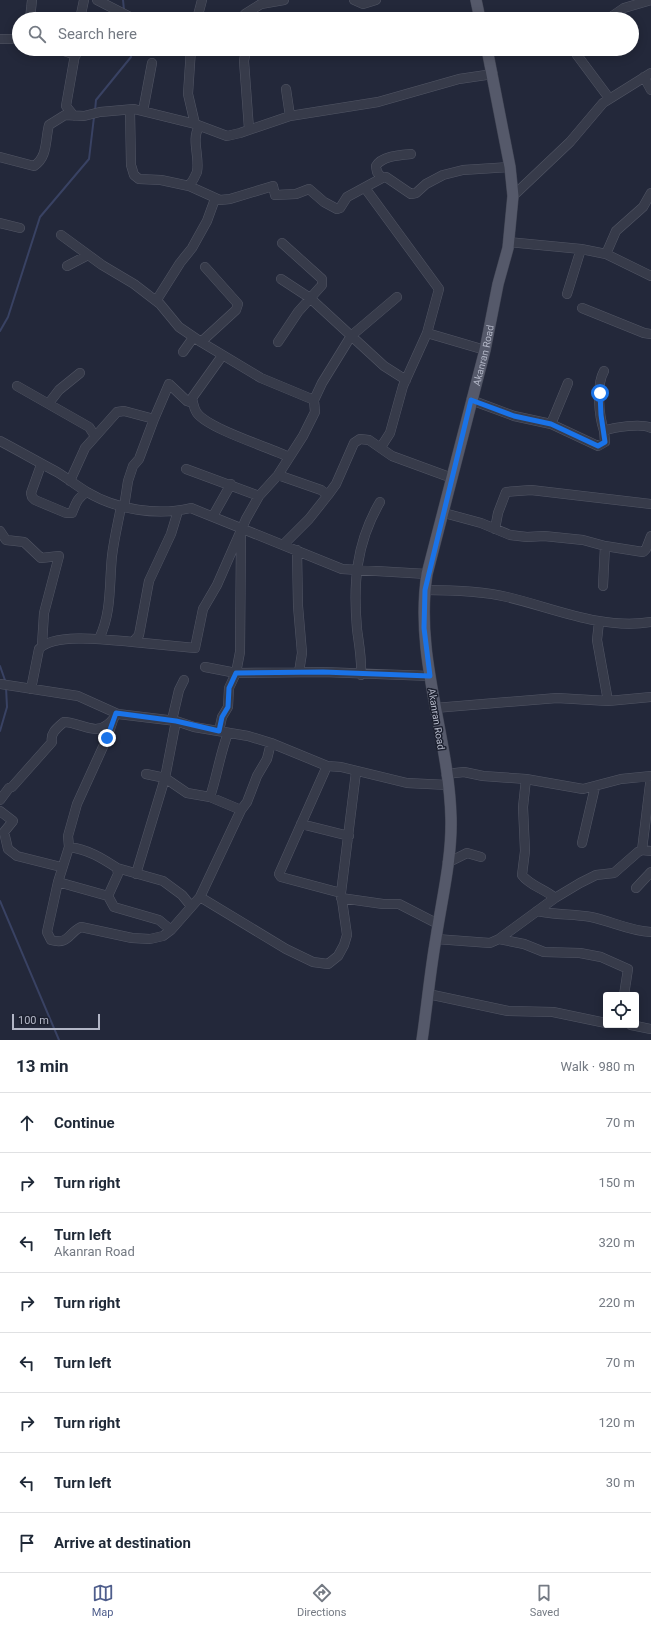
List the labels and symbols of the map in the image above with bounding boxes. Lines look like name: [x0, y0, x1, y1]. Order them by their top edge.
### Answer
street label: Akanran Road: [471, 324, 496, 387]
route start: [591, 384, 609, 402]
street label: Akanran Road: [426, 688, 447, 751]
route end: [98, 729, 116, 747]
scale bar: [12, 1012, 100, 1031]

